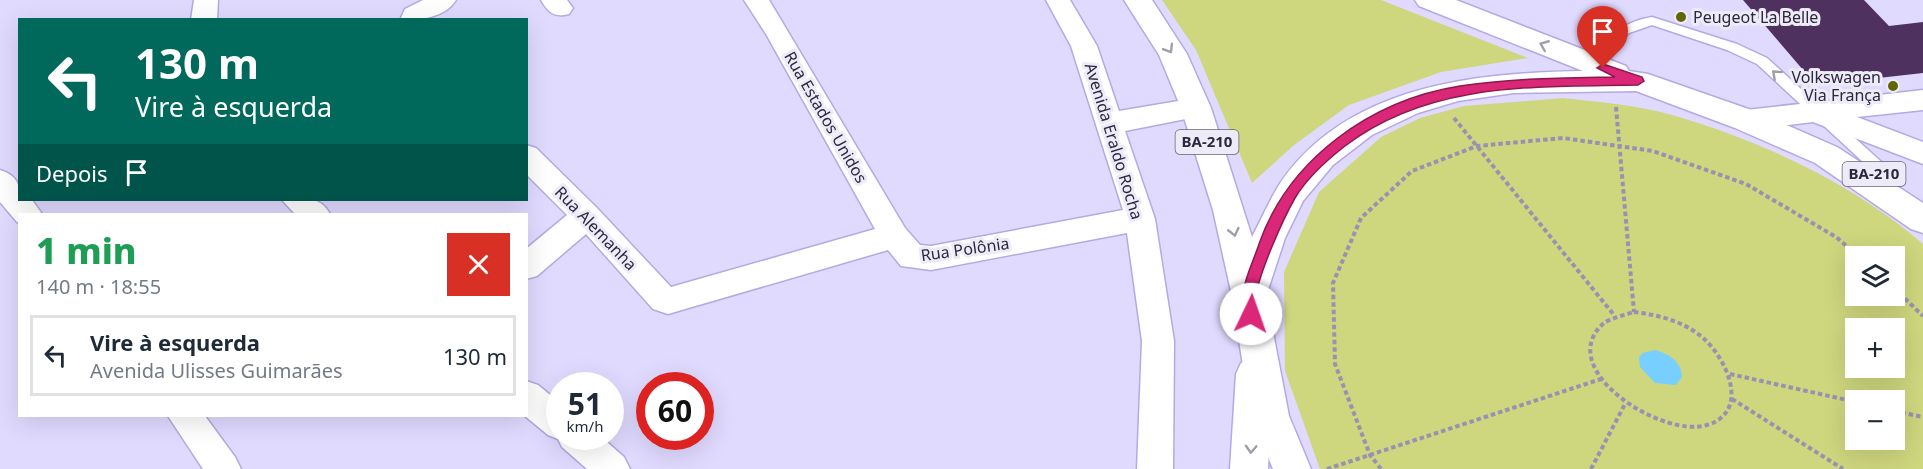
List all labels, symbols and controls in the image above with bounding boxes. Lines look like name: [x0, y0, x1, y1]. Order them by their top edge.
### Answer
pin: [1577, 6, 1628, 68]
place label: Peugeot La Belle: [1693, 6, 1818, 28]
marker: Peugeot La Belle: [1674, 10, 1688, 24]
icon: arrive: [1586, 15, 1619, 48]
text: 130 m: [135, 34, 259, 91]
one-way arrow: [1539, 40, 1550, 52]
icon: left: [36, 42, 114, 120]
one-way arrow: [1162, 43, 1174, 53]
street label: Rua Estados Unidos: [779, 47, 873, 187]
street label: Avenida Eraldo Rocha: [1080, 60, 1148, 222]
place label: Volkswagen Via França: [1791, 66, 1881, 106]
one-way arrow: [1772, 70, 1783, 81]
marker: Volkswagen Via França: [1886, 79, 1900, 93]
text: Vire à esquerda: [135, 88, 332, 125]
road number: BA-210: [1176, 130, 1238, 154]
icon: arrive: [120, 156, 153, 189]
text: Depois: [36, 158, 108, 188]
road number: BA-210: [1842, 162, 1906, 186]
street label: Rua Alemanha: [550, 181, 642, 275]
text: 1 min: [36, 226, 137, 275]
one-way arrow: [1227, 227, 1240, 237]
street label: Rua Polônia: [919, 232, 1011, 266]
button: close: [447, 233, 510, 296]
map controls: [1845, 246, 1905, 450]
button: layers: [1845, 246, 1905, 306]
text: 140 m · 18:55: [36, 273, 161, 300]
position arrow: [1219, 282, 1283, 346]
button: +: [1845, 318, 1905, 378]
text: Vire à esquerda: [90, 327, 260, 357]
icon: left: [39, 339, 72, 372]
text: 130 m: [443, 341, 507, 371]
text: Avenida Ulisses Guimarães: [90, 357, 343, 384]
speed limit sign: 60: [636, 372, 714, 450]
text: 51: [568, 383, 602, 424]
button: −: [1845, 390, 1905, 450]
text: km/h: [567, 416, 603, 436]
one-way arrow: [1244, 444, 1257, 453]

